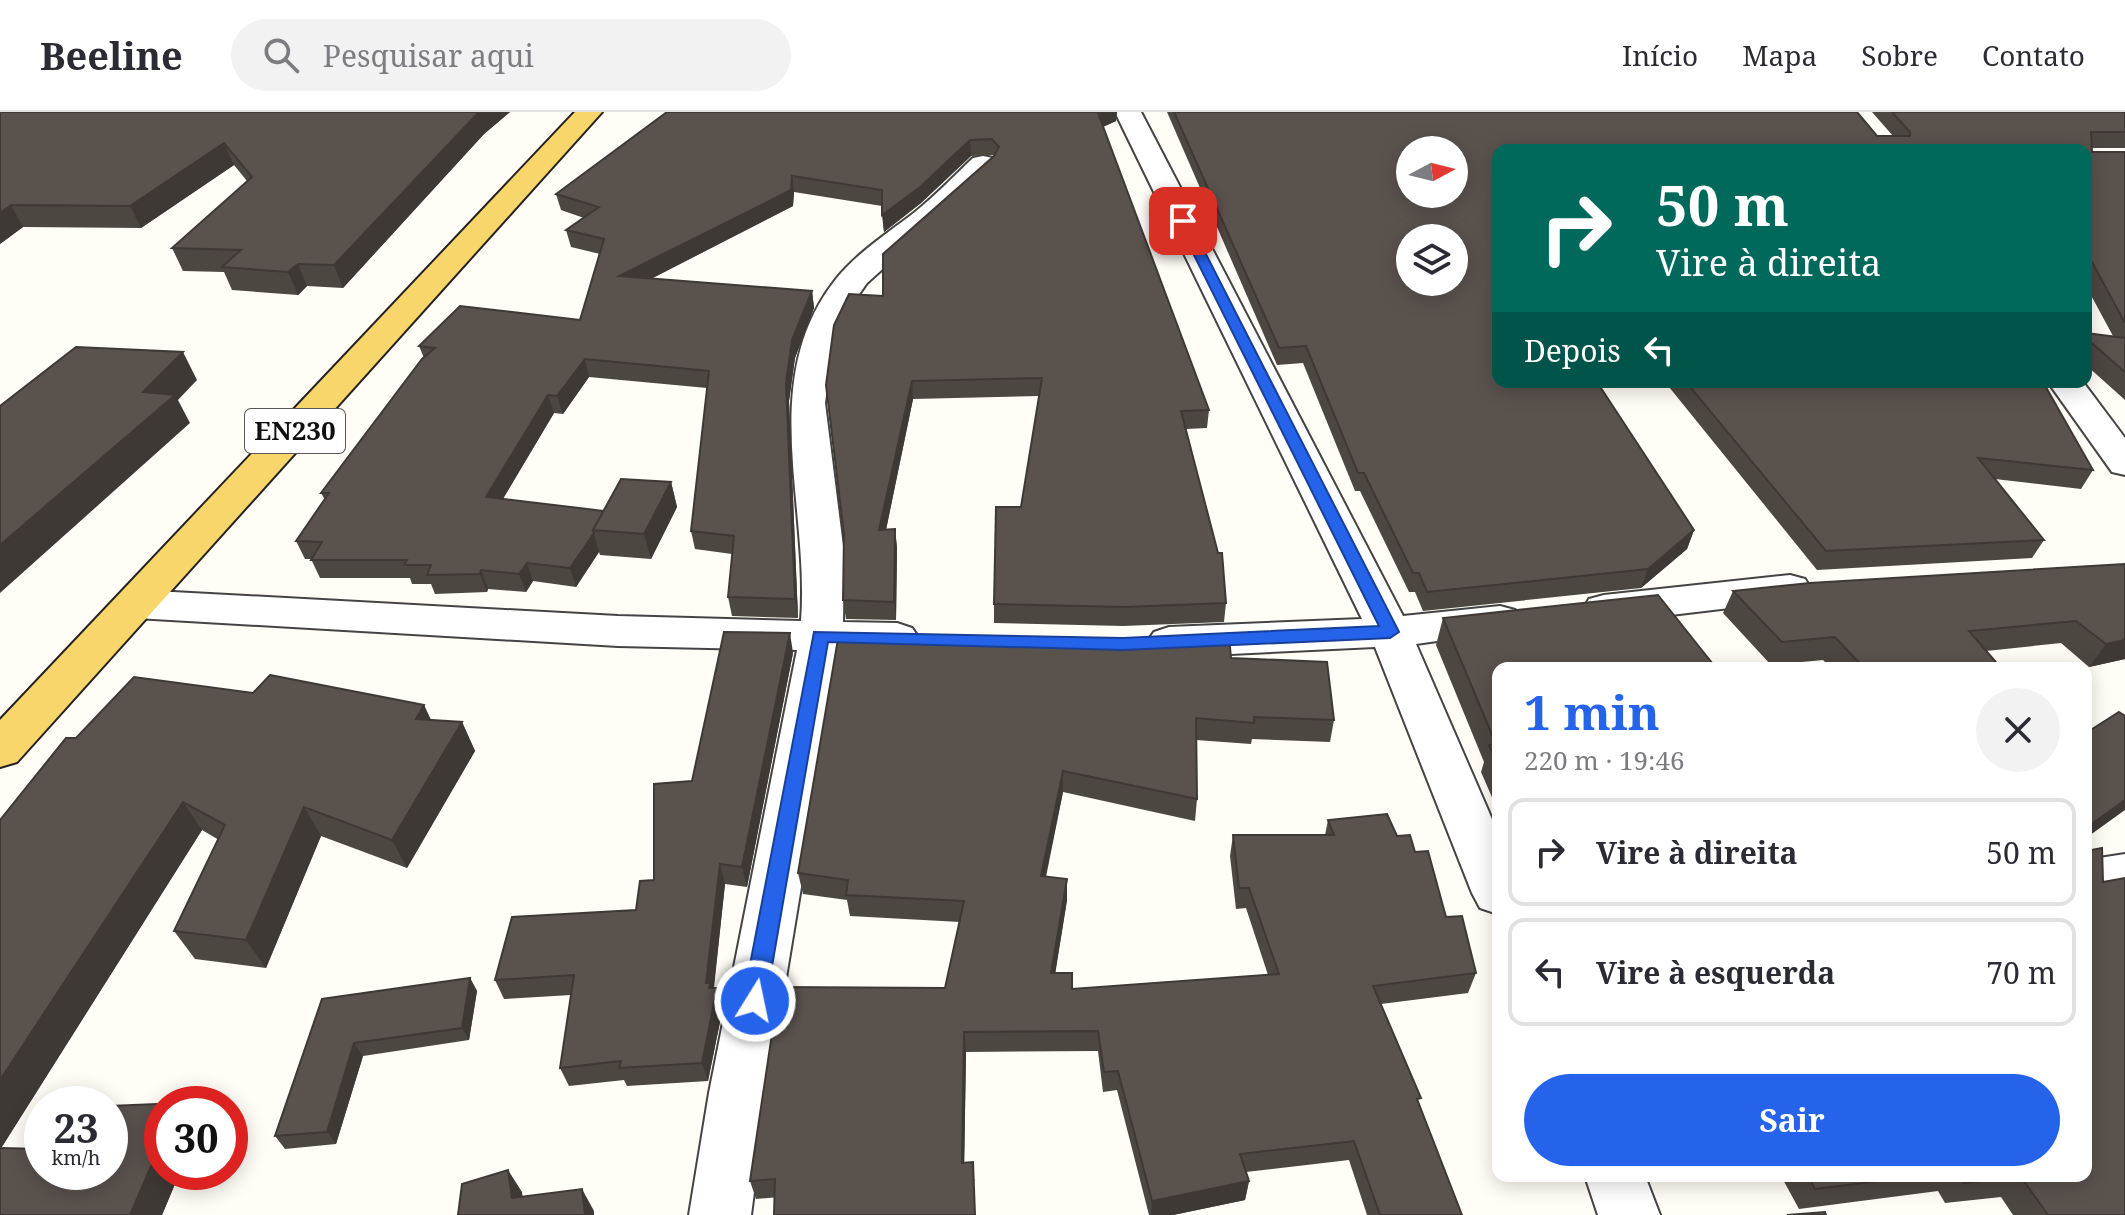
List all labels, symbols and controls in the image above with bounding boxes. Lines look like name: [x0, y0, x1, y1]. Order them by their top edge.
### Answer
search box: [231, 19, 791, 91]
text: Beeline: [40, 29, 183, 81]
icon: search: [259, 33, 303, 77]
text: Pesquisar aqui: [323, 35, 534, 76]
text: Início: [1622, 36, 1698, 74]
text: Mapa: [1742, 36, 1817, 74]
text: Sobre: [1861, 36, 1938, 74]
text: Contato: [1982, 36, 2085, 74]
north arrow: [1396, 136, 1468, 208]
map controls: [1396, 136, 1468, 296]
text: 50 m: [1656, 166, 1789, 242]
icon: right: [1524, 176, 1628, 280]
pin: [1149, 187, 1217, 255]
icon: arrive: [1161, 199, 1205, 243]
button: layers: [1396, 224, 1468, 296]
text: Vire à direita: [1656, 238, 1881, 287]
icon: left: [1637, 328, 1681, 372]
text: Depois: [1524, 330, 1621, 371]
road number: EN230: [245, 409, 345, 453]
text: 1 min: [1524, 679, 1660, 744]
button: close: [1976, 688, 2060, 772]
text: 220 m · 19:46: [1524, 742, 1685, 778]
icon: right: [1528, 830, 1572, 874]
text: Vire à direita: [1596, 832, 1798, 873]
text: 50 m: [1986, 832, 2056, 873]
icon: left: [1528, 950, 1572, 994]
text: Vire à esquerda: [1596, 952, 1835, 993]
text: 70 m: [1986, 952, 2056, 993]
position arrow: [713, 959, 797, 1043]
button: Sair: [1524, 1074, 2060, 1166]
speed limit sign: 30: [144, 1086, 248, 1190]
text: 23: [53, 1100, 99, 1155]
text: km/h: [51, 1144, 101, 1171]

